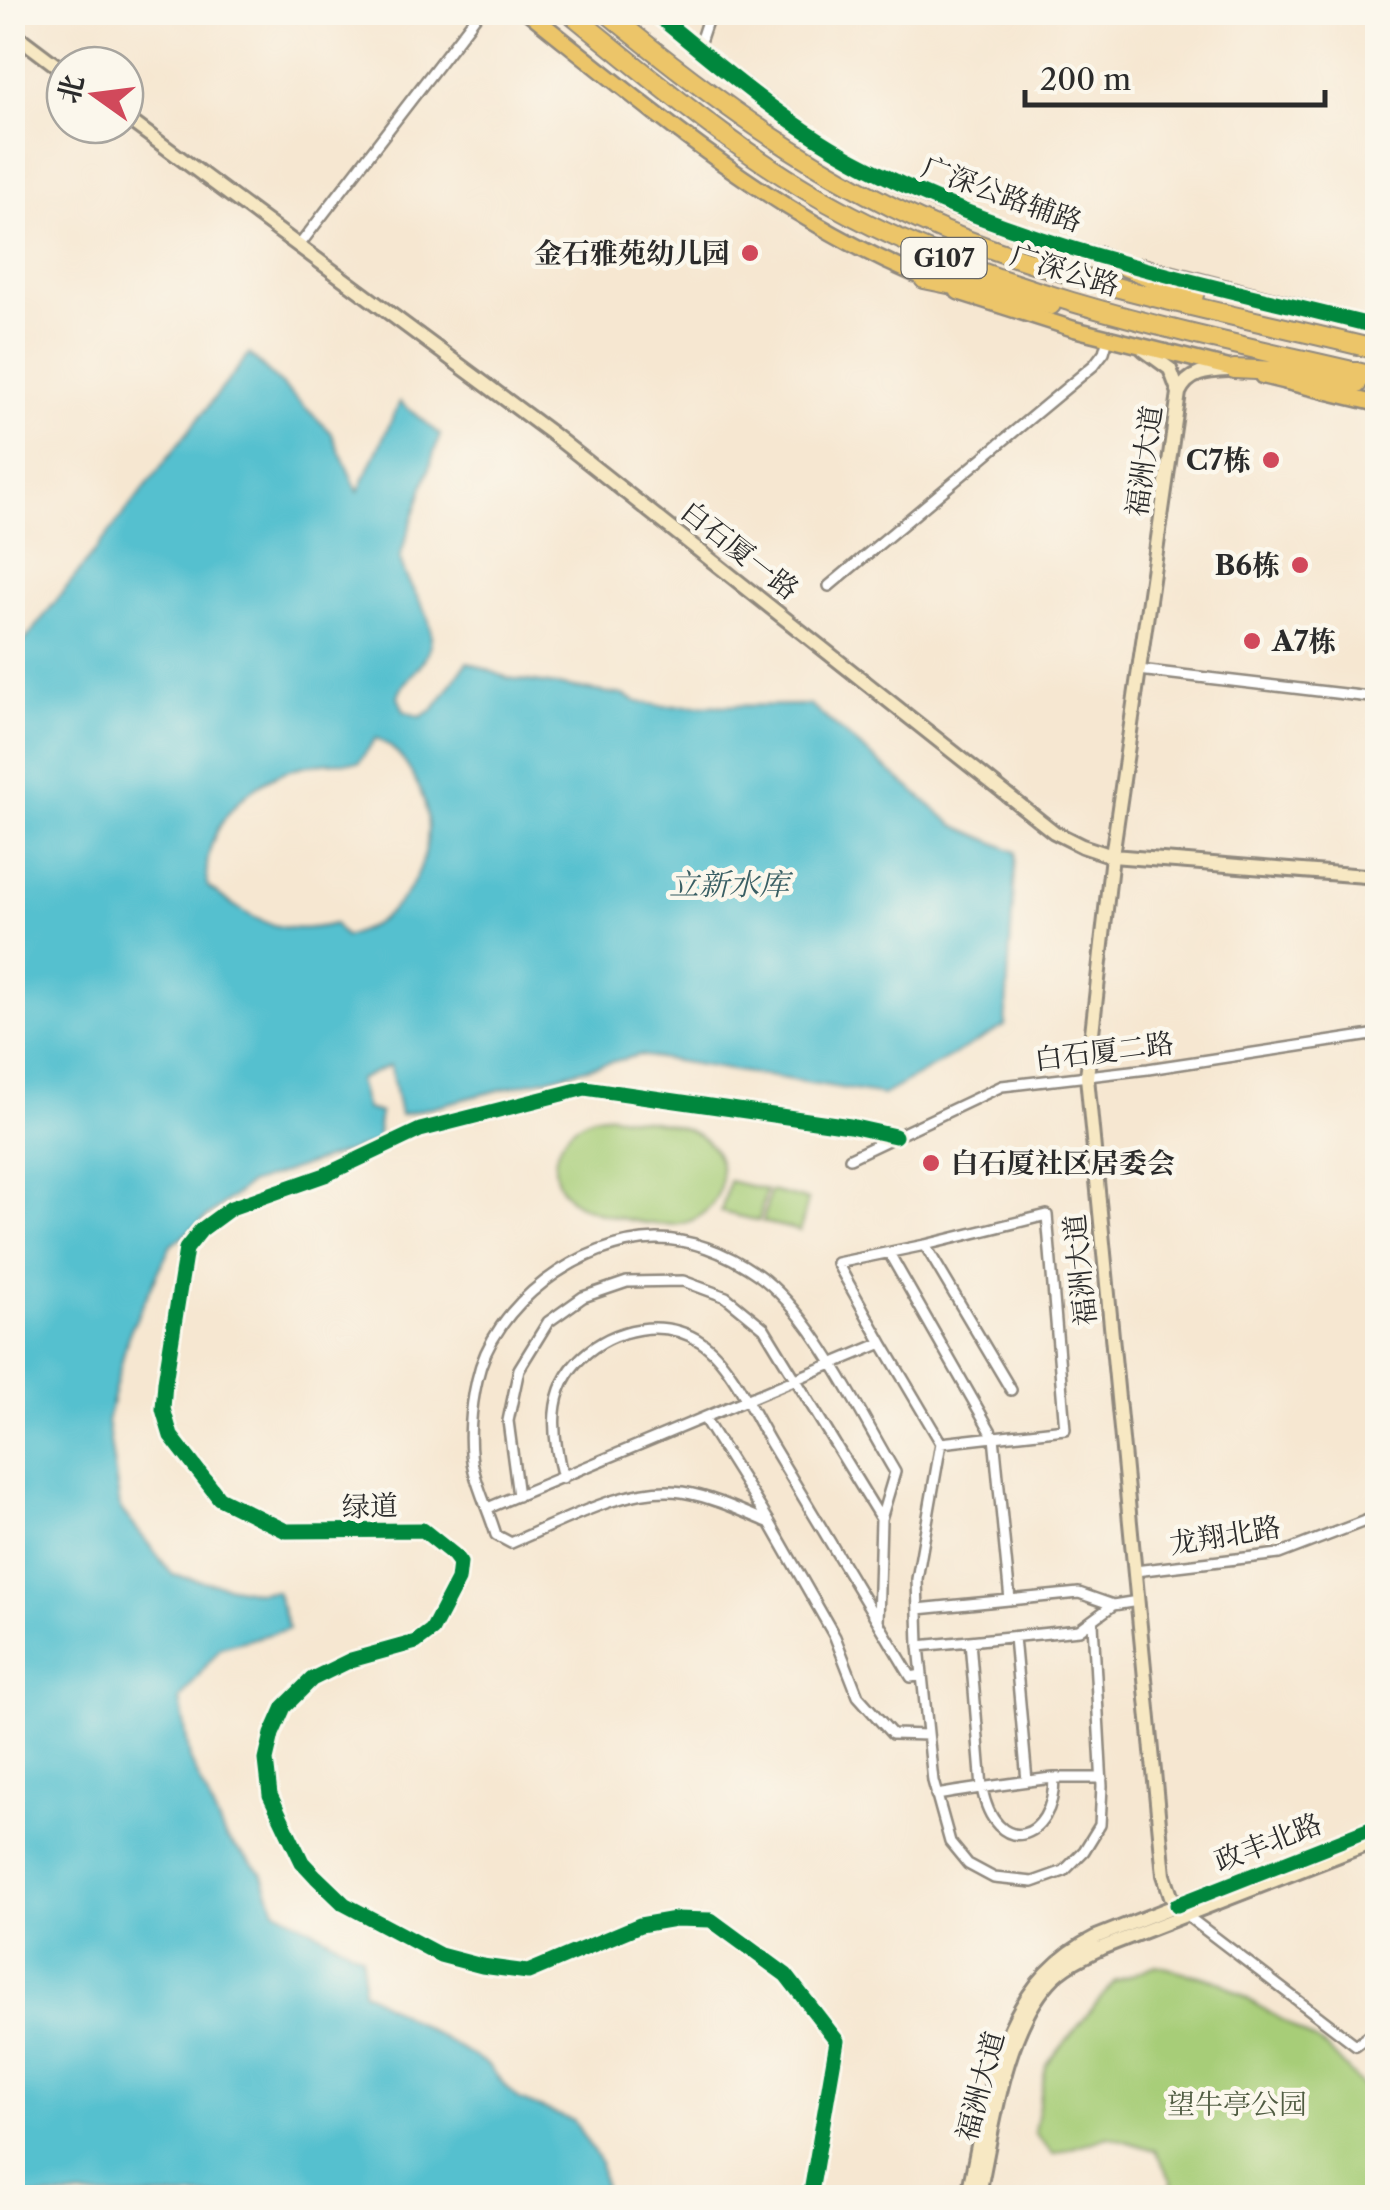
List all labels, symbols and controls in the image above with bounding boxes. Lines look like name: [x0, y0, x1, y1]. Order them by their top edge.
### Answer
north arrow: [45, 45, 145, 145]
scale bar: [1025, 45, 1325, 107]
text: 200 m: [1040, 61, 1131, 98]
text: 北: [51, 71, 91, 107]
street label: 广深公路辅路: [917, 149, 1087, 239]
place label: 金石雅苑幼儿园: [534, 236, 730, 270]
street label: 广深公路: [1006, 237, 1124, 303]
road number: G107: [902, 238, 986, 278]
marker: 金石雅苑幼儿园: [739, 242, 761, 264]
street label: 福洲大道: [1119, 403, 1169, 519]
place label: C7栋: [1186, 443, 1251, 477]
marker: C7栋: [1260, 449, 1282, 471]
street label: 白石厦一路: [674, 494, 806, 606]
place label: B6栋: [1214, 548, 1280, 582]
marker: B6栋: [1289, 554, 1311, 576]
place label: A7栋: [1271, 624, 1336, 658]
marker: A7栋: [1241, 630, 1263, 652]
water label: 立新水库: [669, 866, 794, 903]
street label: 白石厦二路: [1032, 1026, 1176, 1076]
place label: 白石厦社区居委会: [951, 1146, 1175, 1180]
marker: 白石厦社区居委会: [920, 1152, 942, 1174]
street label: 福洲大道: [1057, 1213, 1103, 1327]
street label: 绿道: [341, 1488, 399, 1524]
street label: 龙翔北路: [1167, 1509, 1283, 1561]
street label: 政丰北路: [1210, 1806, 1326, 1878]
street label: 福洲大道: [949, 2028, 1011, 2144]
park label: 望牛亭公园: [1167, 2087, 1307, 2121]

